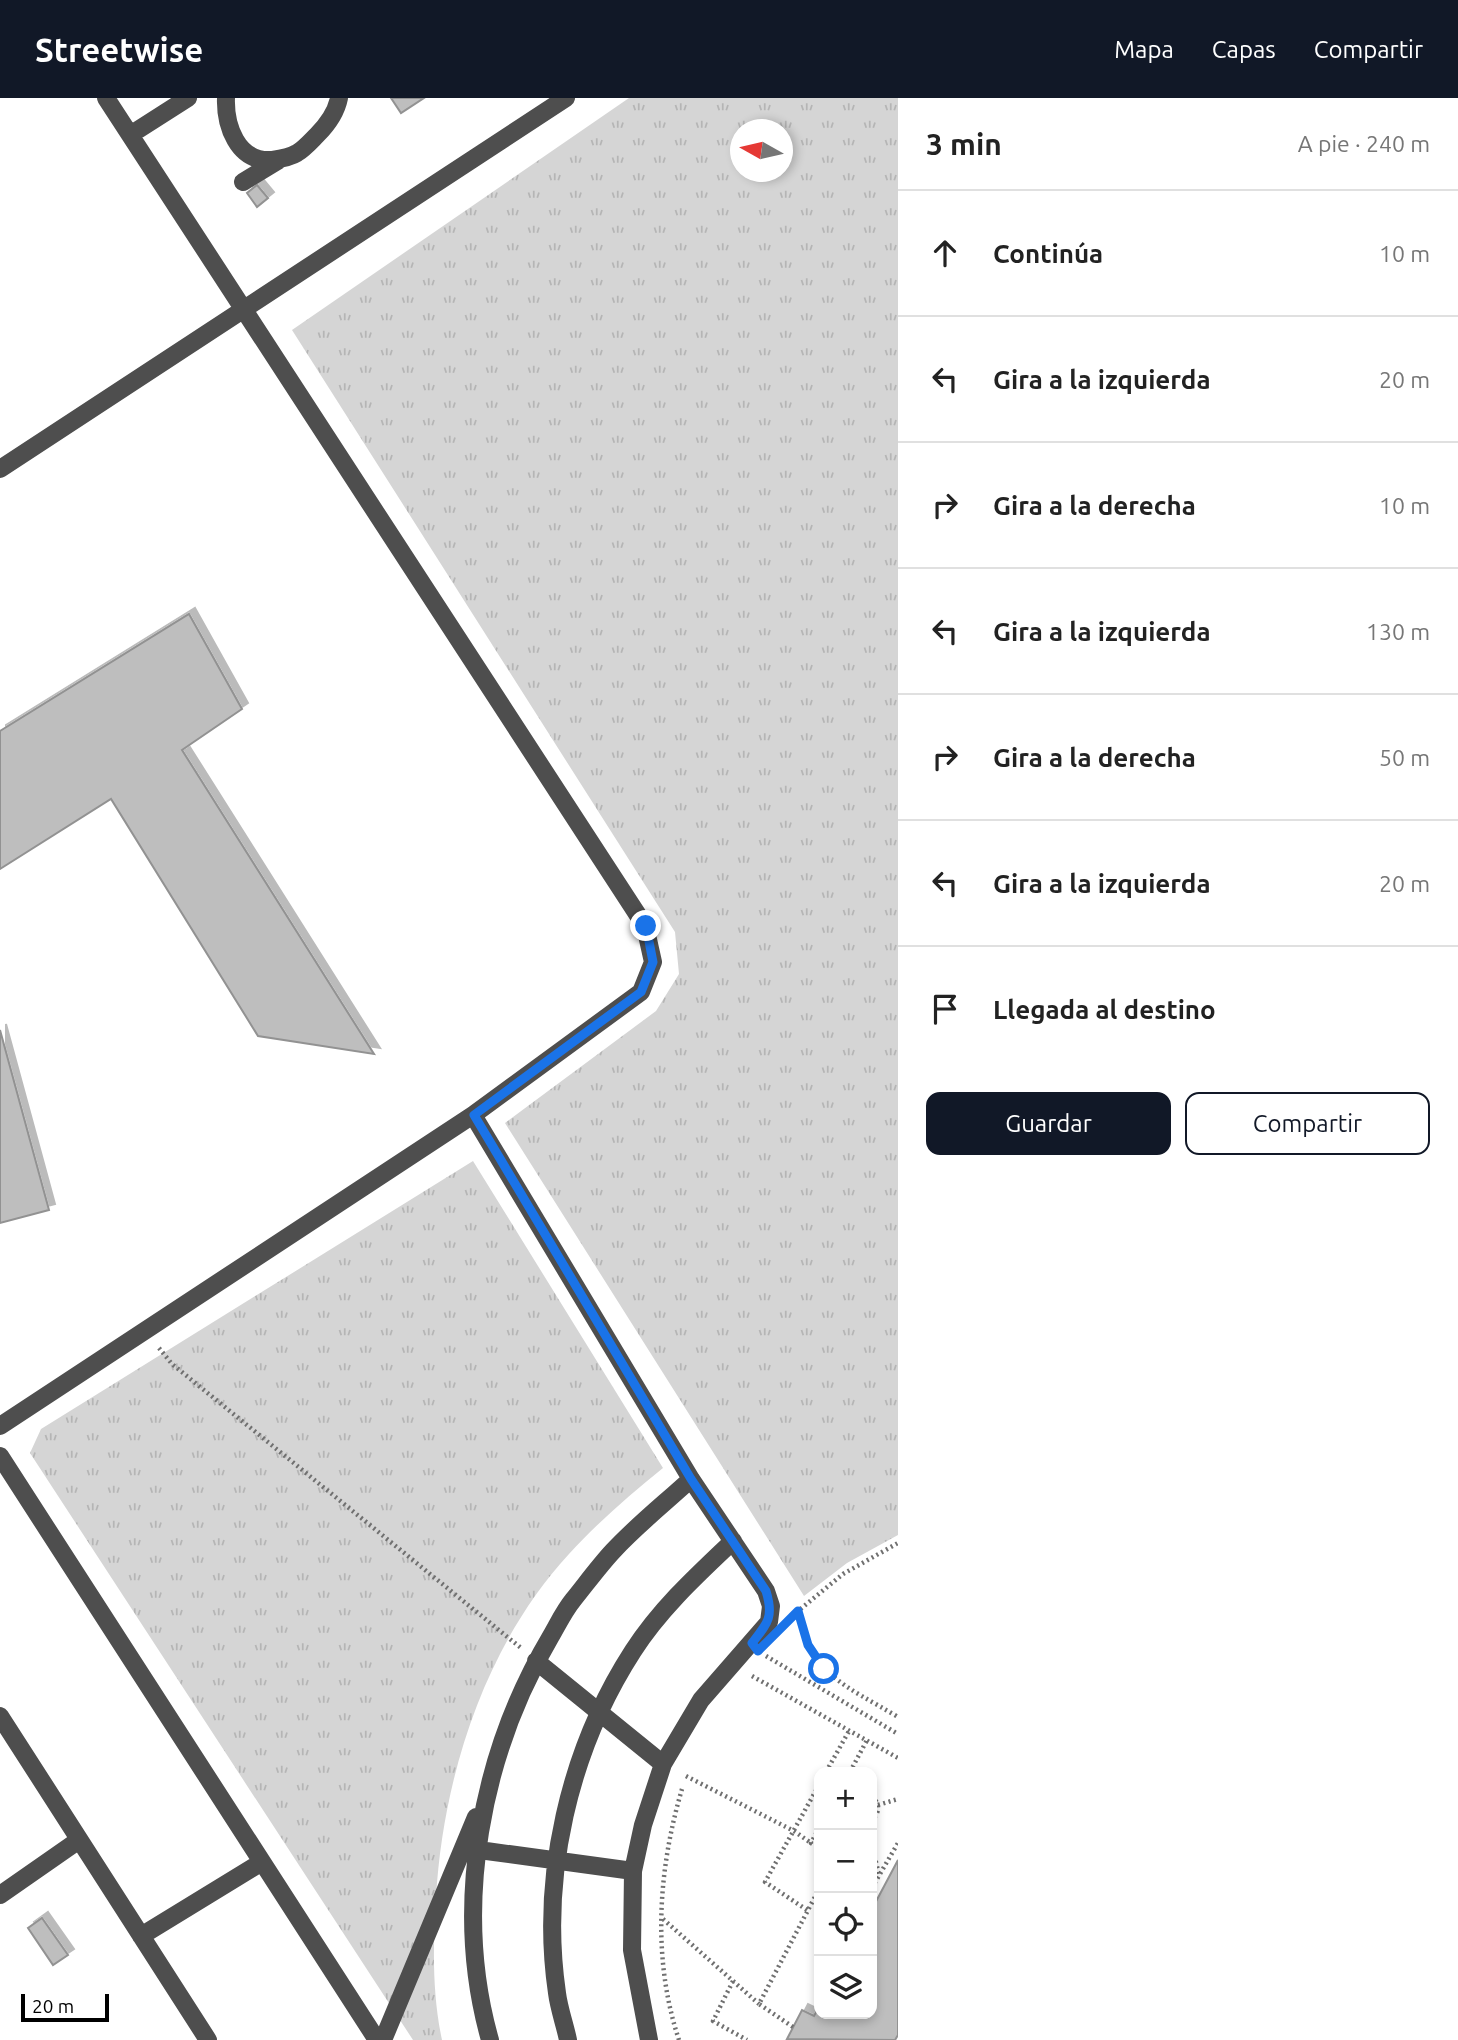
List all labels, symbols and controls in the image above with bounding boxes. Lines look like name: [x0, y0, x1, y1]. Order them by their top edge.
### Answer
text: Streetwise: [35, 31, 203, 68]
text: Mapa: [1114, 36, 1174, 63]
text: Capas: [1212, 36, 1276, 63]
text: Compartir: [1314, 36, 1423, 63]
north arrow: [730, 119, 793, 182]
text: 3 min: [926, 127, 1002, 161]
text: A pie · 240 m: [1298, 131, 1430, 156]
icon: ahead: [926, 234, 964, 272]
text: Continúa: [993, 239, 1103, 268]
text: 10 m: [1379, 241, 1430, 266]
icon: left: [926, 360, 964, 398]
text: Gira a la izquierda: [993, 365, 1211, 394]
text: 20 m: [1379, 367, 1430, 392]
icon: right: [926, 486, 964, 524]
text: Gira a la derecha: [993, 491, 1196, 520]
text: 10 m: [1379, 493, 1430, 518]
icon: left: [926, 612, 964, 650]
text: Gira a la izquierda: [993, 617, 1211, 646]
text: 130 m: [1366, 619, 1430, 644]
icon: right: [926, 738, 964, 776]
text: Gira a la derecha: [993, 743, 1196, 772]
text: 50 m: [1379, 745, 1430, 770]
icon: left: [926, 864, 964, 902]
text: Gira a la izquierda: [993, 869, 1211, 898]
text: 20 m: [1379, 871, 1430, 896]
route end: [630, 910, 661, 941]
icon: arrive: [926, 990, 964, 1028]
text: Llegada al destino: [993, 995, 1216, 1024]
button: Guardar: [926, 1092, 1171, 1155]
button: Compartir: [1185, 1092, 1430, 1155]
route start: [808, 1653, 839, 1684]
map controls: [814, 1767, 877, 2019]
button: +: [814, 1767, 877, 1830]
button: −: [814, 1830, 877, 1893]
button: locate: [814, 1893, 877, 1956]
button: layers: [814, 1956, 877, 2019]
scale bar: [21, 1991, 108, 2023]
text: 20 m: [32, 1995, 74, 2017]

